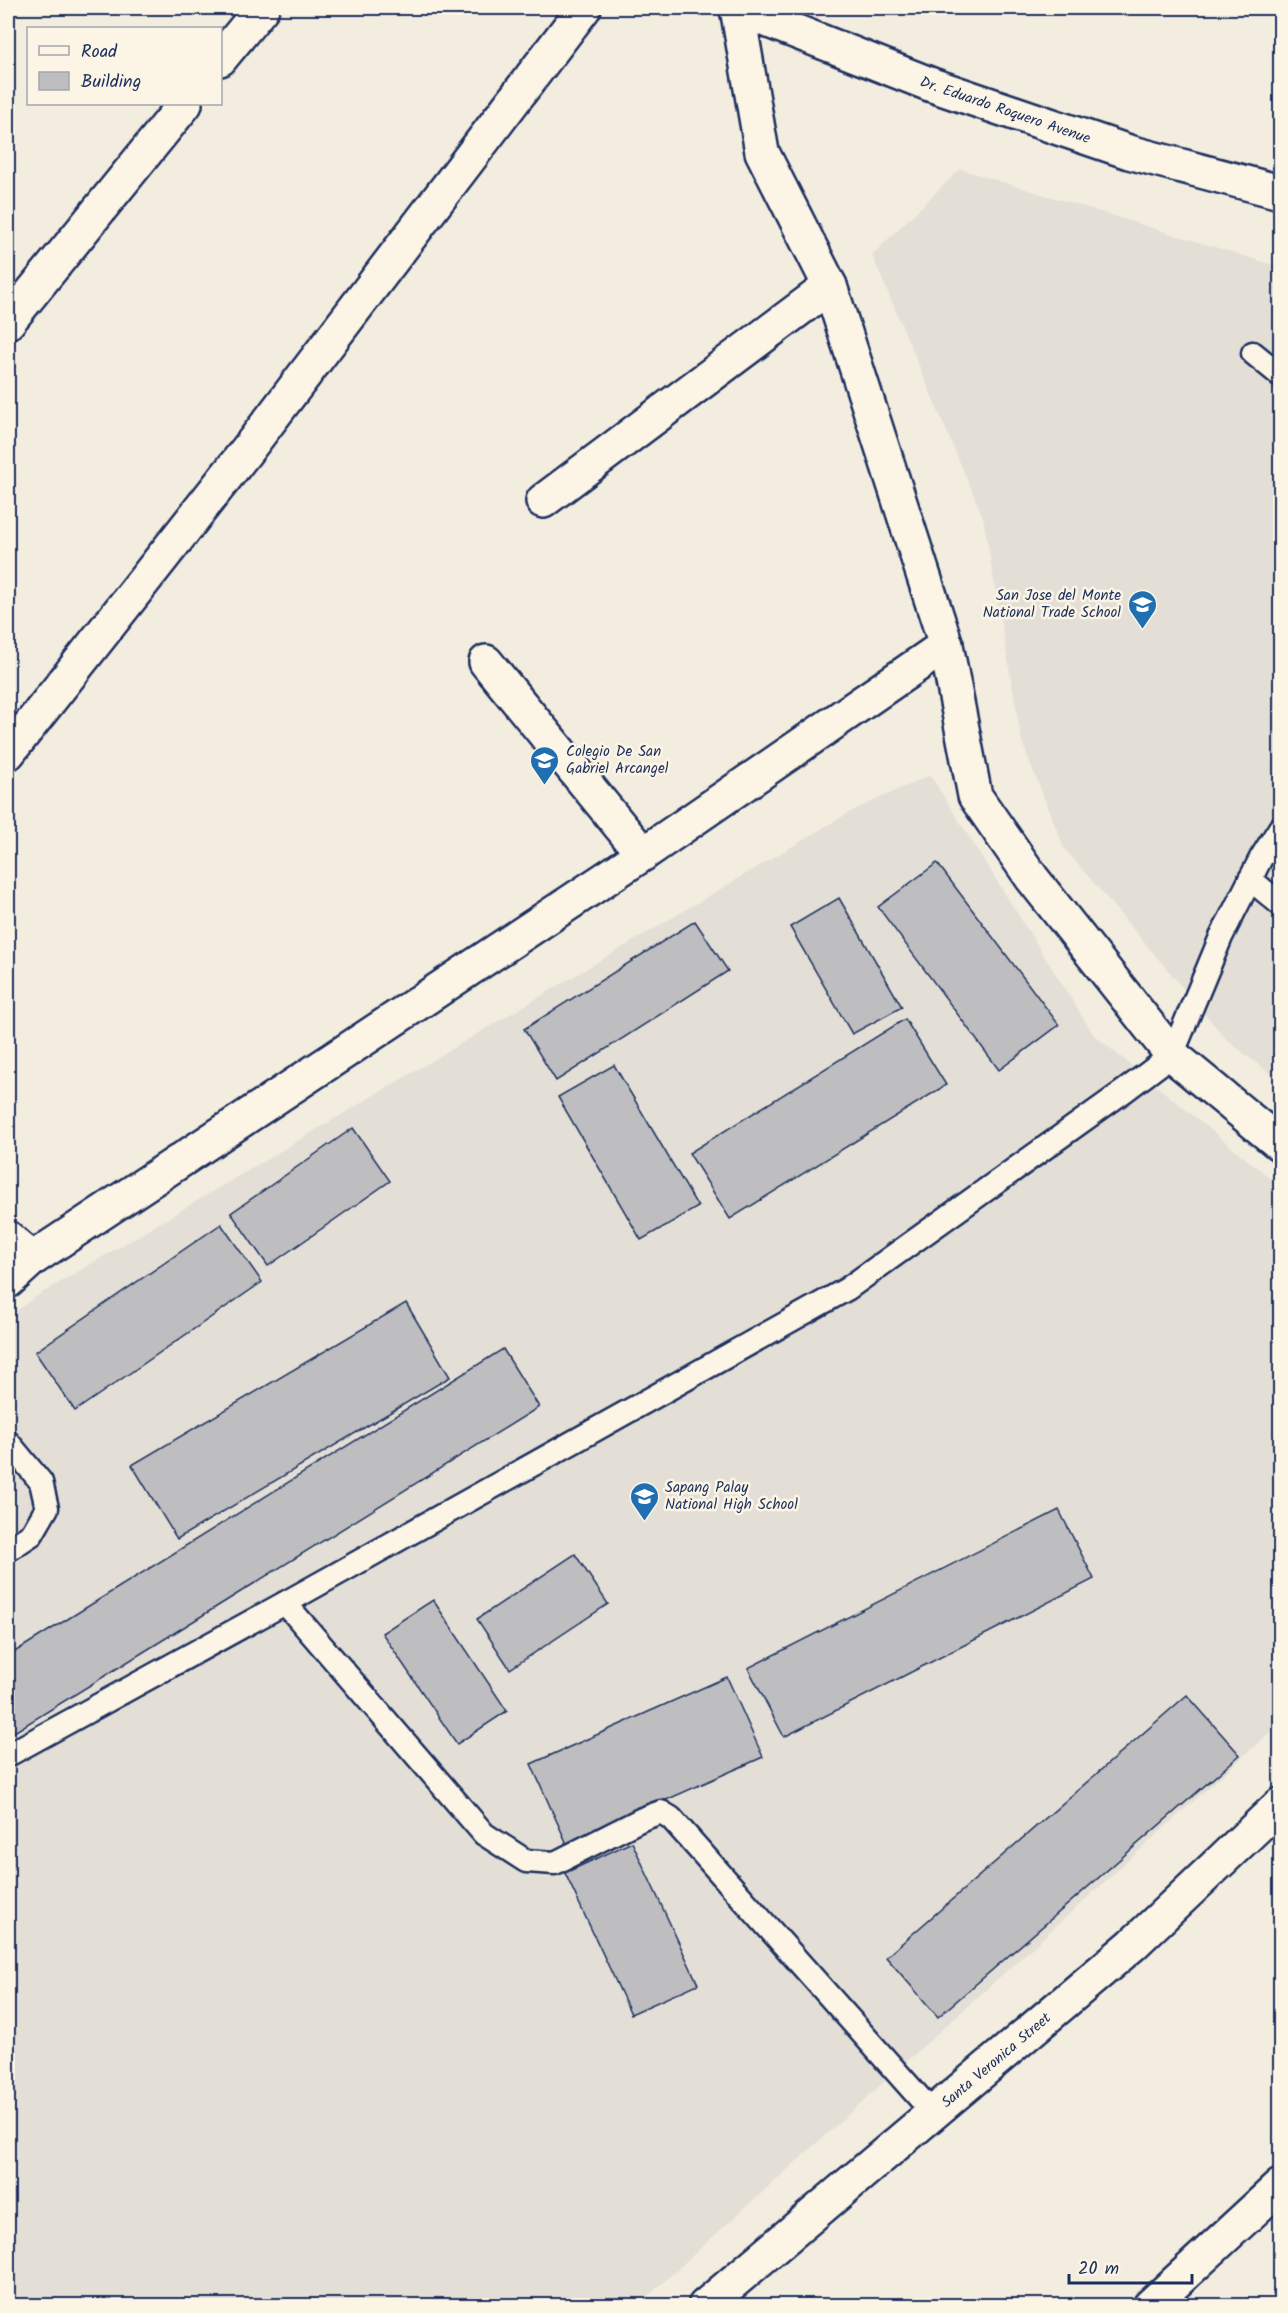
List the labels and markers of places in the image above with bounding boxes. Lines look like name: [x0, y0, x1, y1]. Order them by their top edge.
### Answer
place label: San Jose del Monte National Trade School: [983, 584, 1121, 625]
school or university icon: San Jose del Monte National Trade School: [1126, 588, 1158, 630]
place label: Colegio De San Gabriel Arcangel: [566, 740, 669, 781]
school or university icon: Colegio De San Gabriel Arcangel: [529, 744, 561, 786]
place label: Sapang Palay National High School: [665, 1476, 798, 1517]
school or university icon: Sapang Palay National High School: [628, 1480, 660, 1522]

